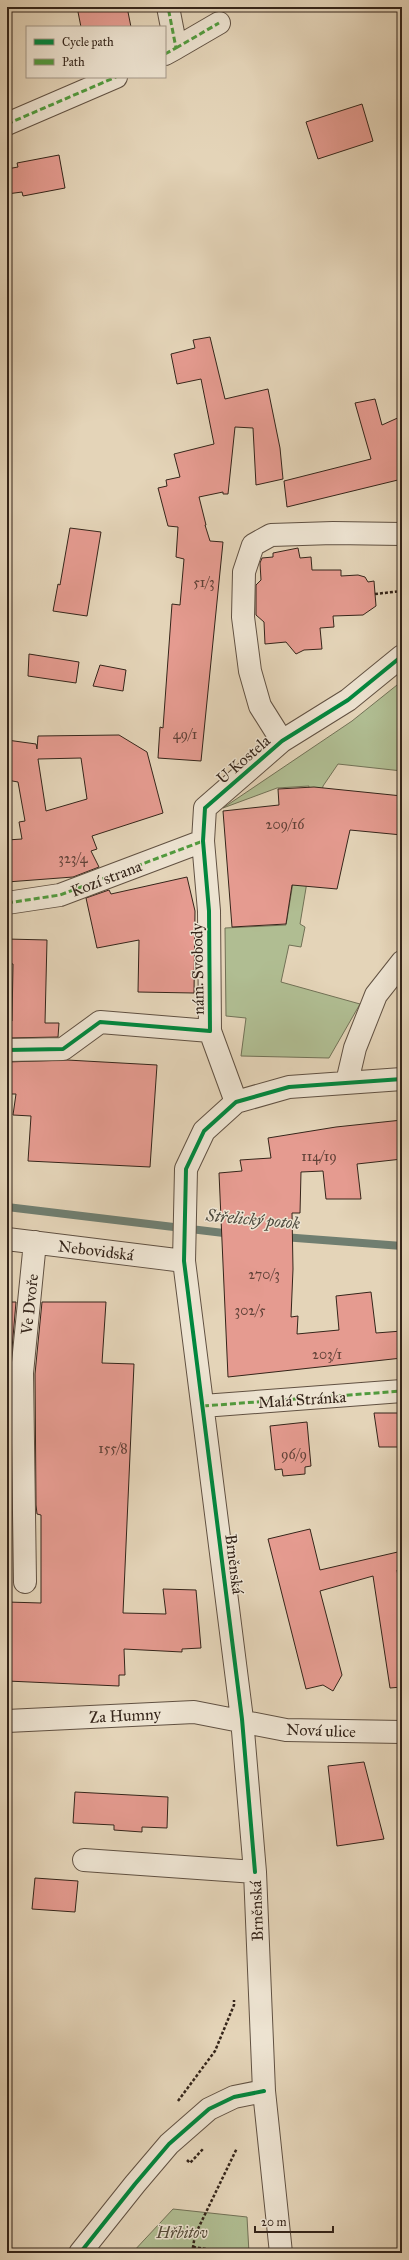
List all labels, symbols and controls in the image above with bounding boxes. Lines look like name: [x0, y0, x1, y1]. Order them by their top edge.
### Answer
legend: [26, 26, 166, 78]
text: Cycle path: [62, 35, 114, 49]
text: Path: [62, 55, 85, 69]
house number: 51/3: [193, 574, 215, 591]
house number: 49/1: [173, 726, 198, 743]
street label: U Kostela: [213, 731, 274, 788]
house number: 209/16: [265, 816, 305, 833]
house number: 323/4: [58, 850, 89, 867]
street label: Kozí strana: [68, 856, 144, 901]
street label: nám. Svobody: [187, 922, 208, 1015]
house number: 114/19: [301, 1148, 337, 1165]
water label: Střelický potok: [204, 1205, 301, 1234]
street label: Nebovidská: [57, 1236, 135, 1265]
house number: 270/3: [248, 1266, 280, 1283]
street label: Ve Dvoře: [17, 1272, 42, 1336]
house number: 302/5: [235, 1302, 266, 1319]
house number: 203/1: [312, 1346, 342, 1363]
street label: Malá Stránka: [257, 1387, 347, 1412]
house number: 155/8: [98, 1440, 128, 1457]
house number: 96/9: [281, 1446, 307, 1463]
street label: Brněnská: [221, 1533, 248, 1595]
street label: Za Humny: [89, 1704, 162, 1727]
street label: Nová ulice: [286, 1720, 357, 1741]
street label: Brněnská: [246, 1880, 267, 1942]
scale bar: [255, 2208, 333, 2234]
text: 20 m: [261, 2215, 287, 2229]
park label: Hřbitov: [155, 2223, 208, 2242]

